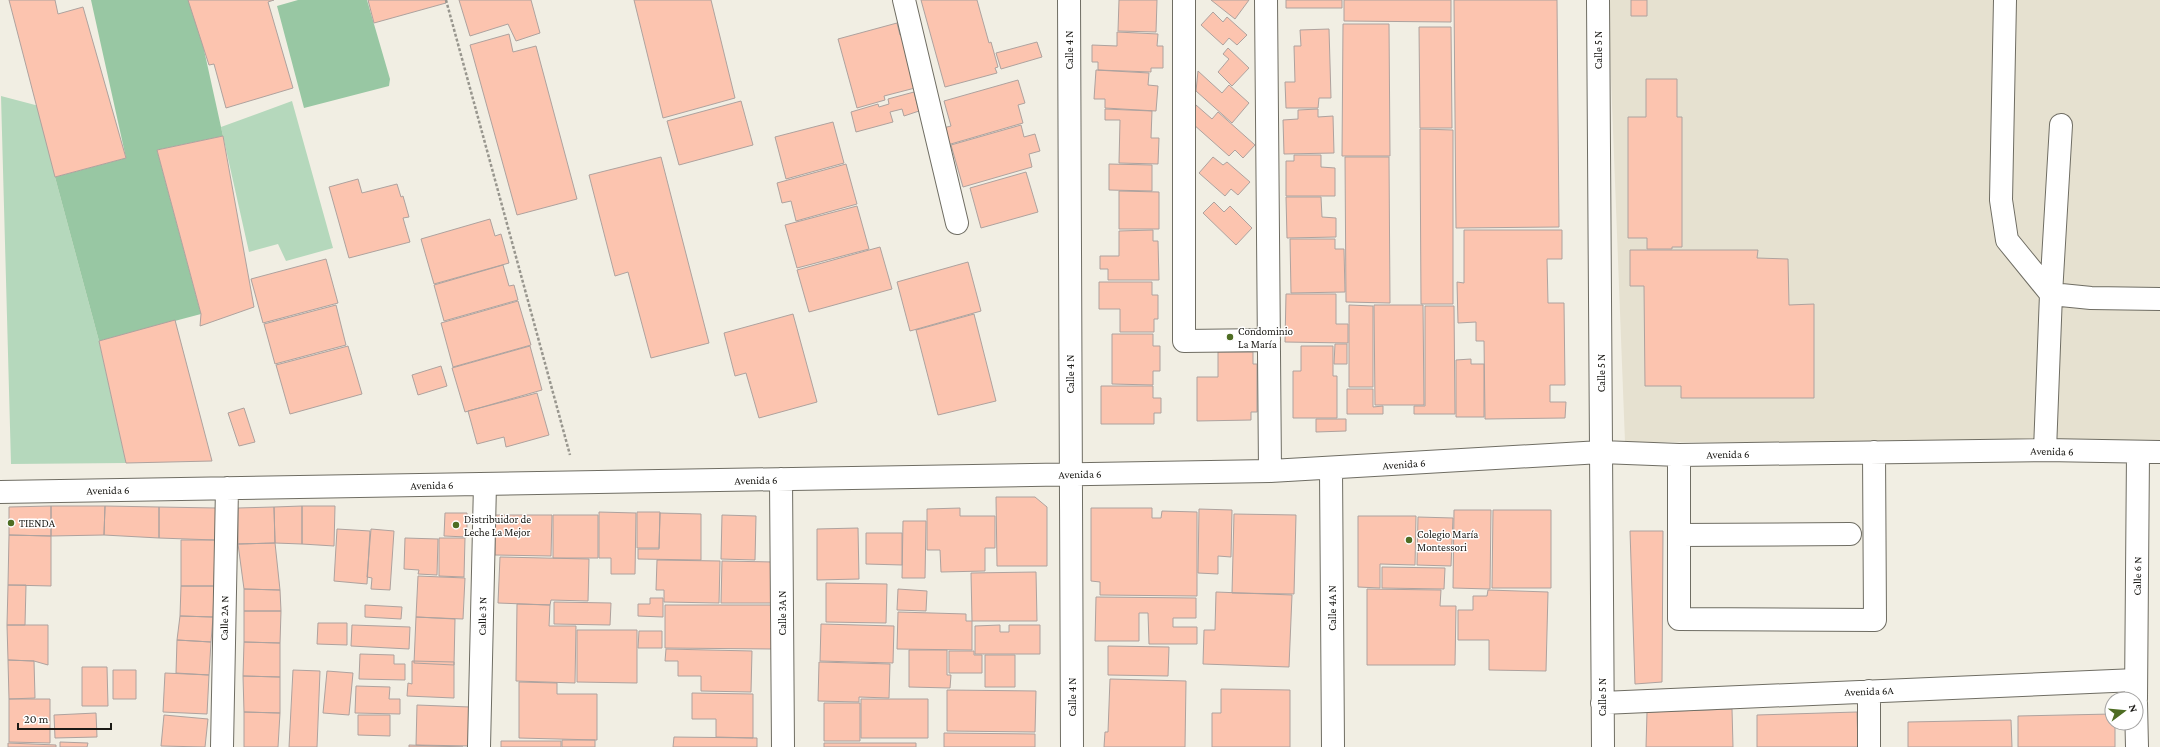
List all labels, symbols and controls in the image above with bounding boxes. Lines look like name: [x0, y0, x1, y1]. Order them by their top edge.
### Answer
street label: Calle 4 N: [1063, 30, 1075, 70]
street label: Calle 5 N: [1592, 31, 1604, 69]
place label: Condominio La María: [1238, 325, 1294, 350]
marker: Condominio La María: [1225, 332, 1235, 342]
street label: Calle 4 N: [1064, 354, 1076, 394]
street label: Calle 5 N: [1595, 354, 1607, 392]
street label: Avenida 6: [2030, 445, 2074, 457]
street label: Avenida 6: [1706, 448, 1750, 460]
street label: Avenida 6: [1382, 457, 1426, 471]
street label: Avenida 6: [1058, 468, 1102, 480]
street label: Avenida 6: [734, 474, 778, 486]
street label: Avenida 6: [410, 479, 454, 491]
street label: Avenida 6: [86, 484, 130, 496]
place label: Distribuidor de Leche La Mejor: [464, 513, 531, 539]
place label: TIENDA: [19, 517, 56, 529]
marker: TIENDA: [6, 518, 16, 528]
marker: Distribuidor de Leche La Mejor: [451, 520, 461, 530]
place label: Colegio María Montessori: [1417, 528, 1478, 553]
marker: Colegio María Montessori: [1404, 535, 1414, 545]
street label: Calle 6 N: [2131, 556, 2143, 596]
street label: Calle 4A N: [1326, 585, 1338, 631]
street label: Calle 3A N: [776, 591, 788, 635]
street label: Calle 2A N: [218, 595, 230, 641]
street label: Calle 3 N: [476, 597, 488, 635]
street label: Calle 4 N: [1066, 677, 1078, 717]
street label: Calle 5 N: [1596, 678, 1608, 716]
street label: Avenida 6A: [1844, 684, 1895, 698]
north arrow: [2104, 691, 2144, 731]
text: N: [2127, 703, 2141, 714]
scale bar: [18, 705, 111, 731]
text: 20 m: [24, 712, 49, 726]

